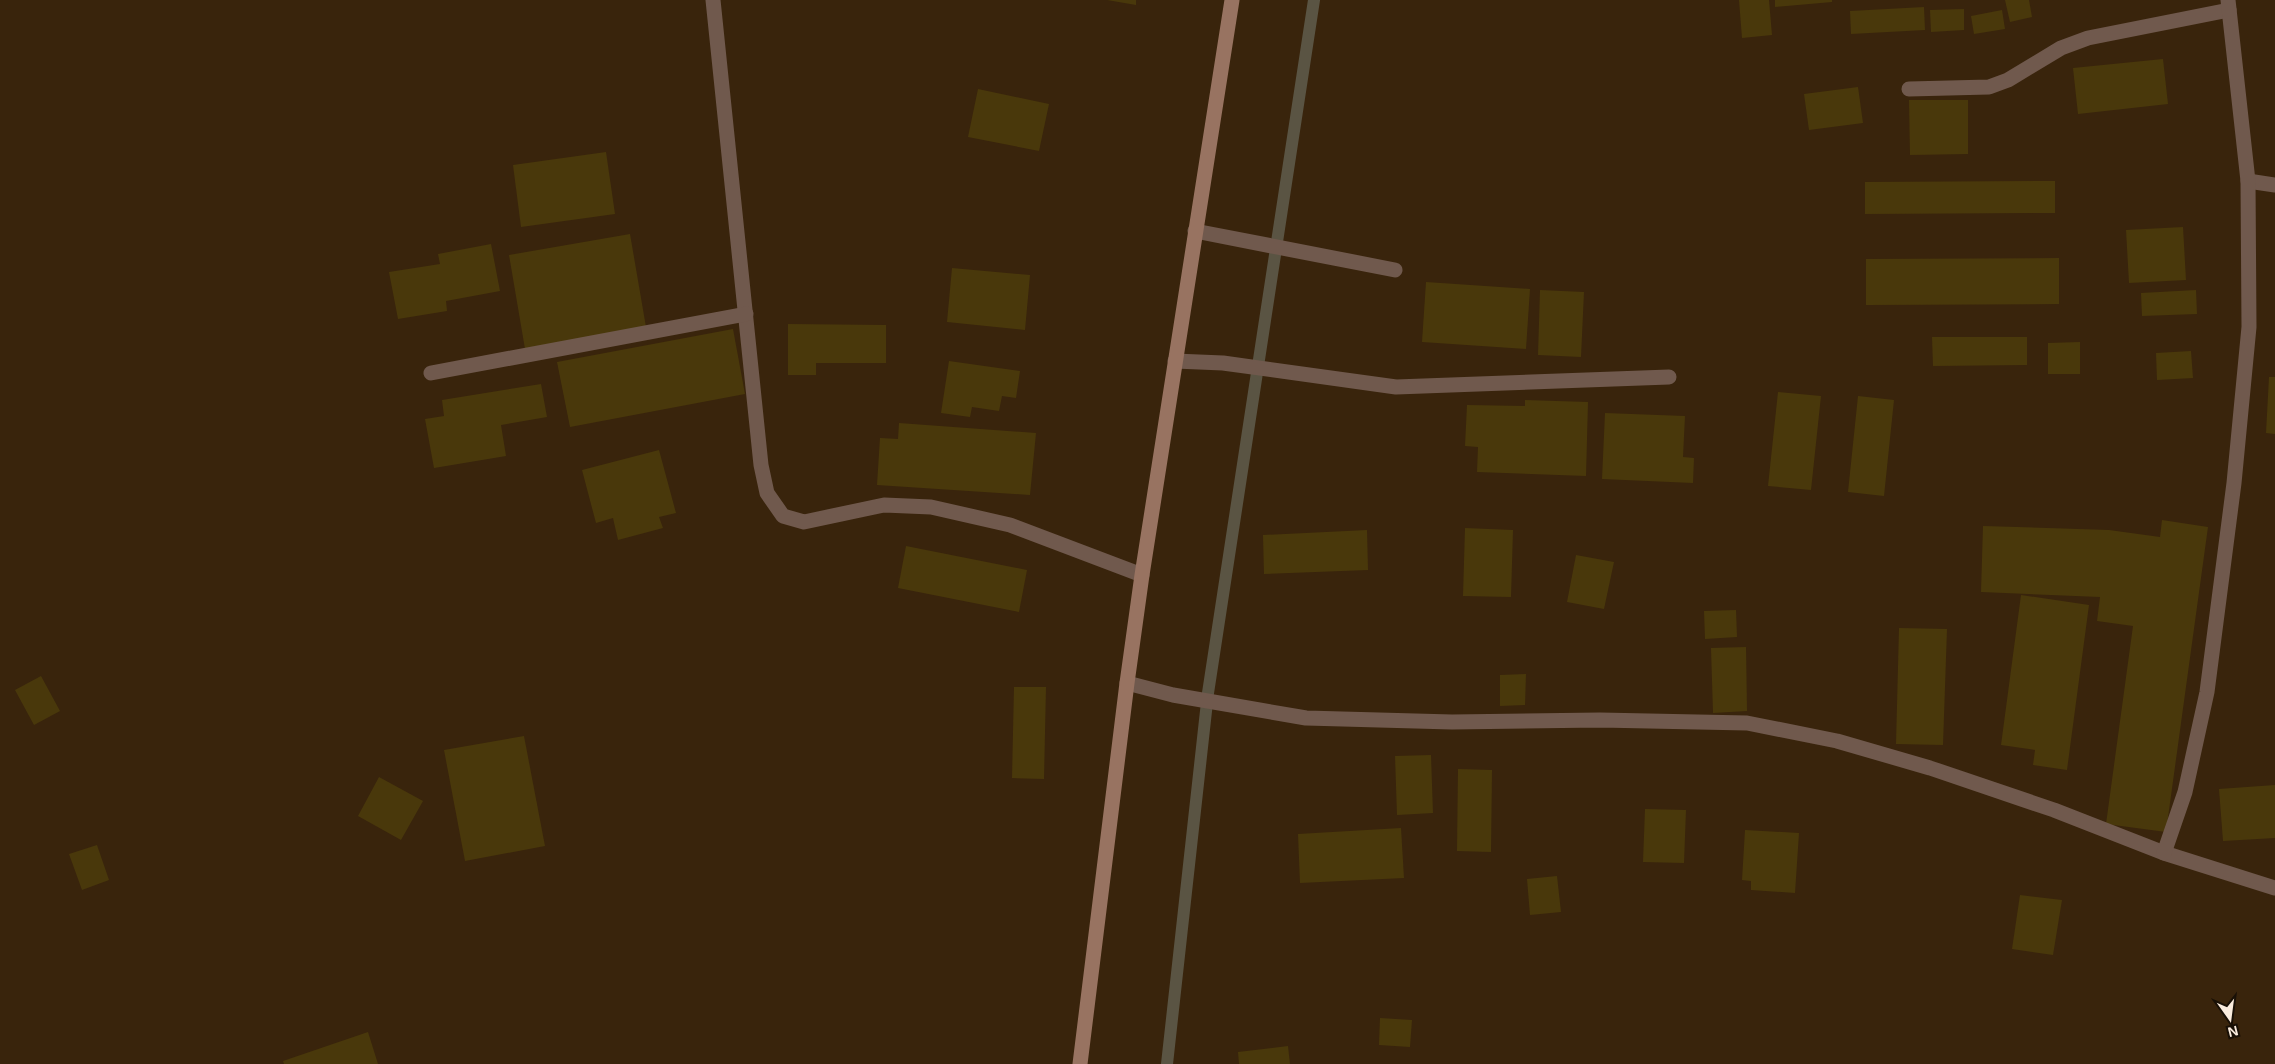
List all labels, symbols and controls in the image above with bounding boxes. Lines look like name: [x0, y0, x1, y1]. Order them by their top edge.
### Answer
north arrow: [2205, 994, 2255, 1044]
text: N: [2226, 1023, 2240, 1041]

